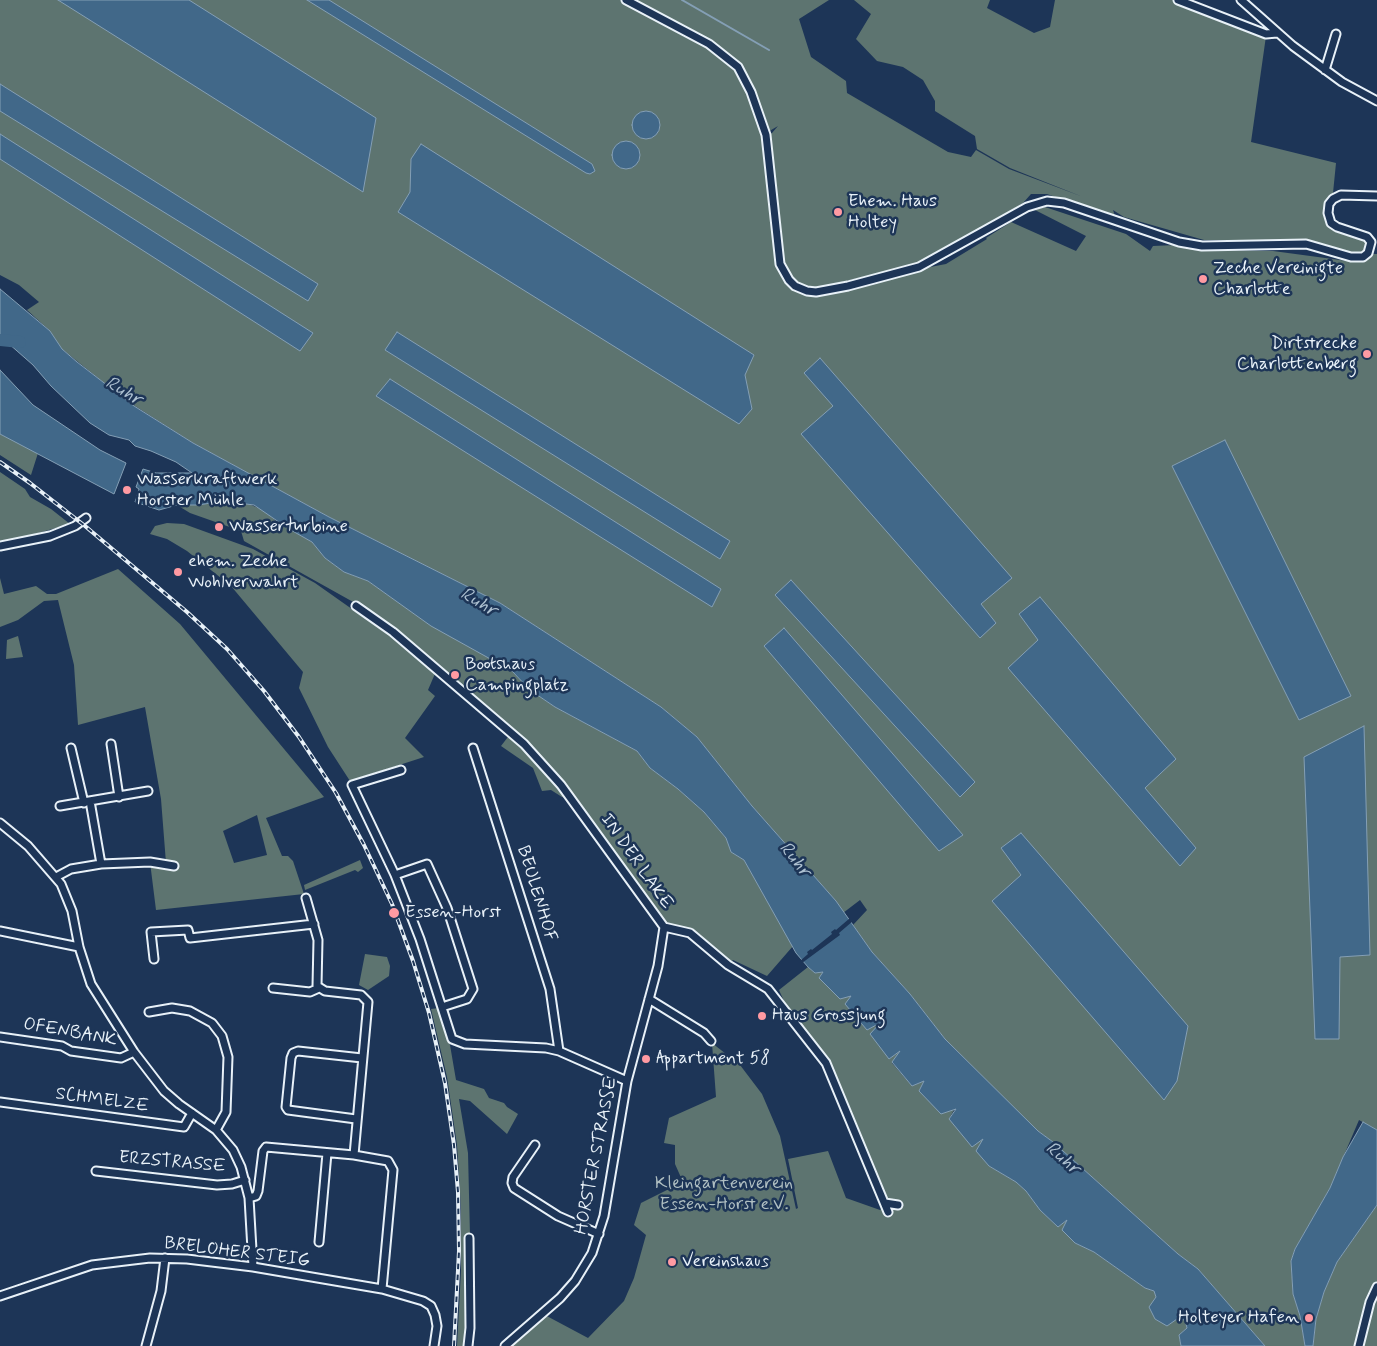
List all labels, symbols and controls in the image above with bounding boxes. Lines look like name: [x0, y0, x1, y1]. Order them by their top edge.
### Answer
place label: Ehem. Haus Holtey: [848, 191, 937, 233]
marker: Ehem. Haus Holtey: [832, 206, 844, 218]
place label: Zeche Vereinigte Charlotte: [1213, 258, 1343, 300]
marker: Zeche Vereinigte Charlotte: [1197, 273, 1209, 285]
place label: Dirtstrecke Charlottenberg: [1237, 333, 1357, 376]
marker: Dirtstrecke Charlottenberg: [1361, 348, 1373, 360]
water label: Ruhr: [100, 372, 146, 412]
place label: Wasserkraftwerk Horster Mühle: [137, 469, 278, 512]
marker: Wasserkraftwerk Horster Mühle: [121, 484, 133, 496]
place label: Wasserturbine: [229, 516, 348, 538]
marker: Wasserturbine: [213, 521, 225, 533]
place label: ehem. Zeche Wohlverwahrt: [188, 551, 298, 594]
marker: ehem. Zeche Wohlverwahrt: [172, 566, 184, 578]
water label: Ruhr: [455, 583, 501, 623]
place label: Bootshaus Campingplatz: [465, 654, 569, 696]
marker: Bootshaus Campingplatz: [449, 669, 461, 681]
street label: IN DER LAKE: [595, 810, 677, 914]
water label: Ruhr: [773, 838, 815, 882]
street label: BEULENHOF: [511, 843, 561, 945]
place label: Essen-Horst: [405, 902, 501, 924]
marker: Essen-Horst: [387, 906, 401, 920]
place label: Haus Grossjung: [772, 1005, 886, 1027]
marker: Haus Grossjung: [756, 1010, 768, 1022]
street label: OFENBANK: [22, 1014, 118, 1052]
place label: Appartment 58: [656, 1048, 770, 1070]
marker: Appartment 58: [640, 1053, 652, 1065]
street label: HORSTER STRASSE: [571, 1076, 623, 1236]
street label: SCHMELZE: [54, 1084, 150, 1118]
water label: Ruhr: [1040, 1138, 1084, 1180]
street label: ERZSTRASSE: [118, 1148, 226, 1178]
park label: Kleingartenverein Essen-Horst e.V.: [655, 1173, 793, 1216]
street label: BRELOHER STEIG: [163, 1233, 311, 1273]
place label: Vereinshaus: [682, 1251, 769, 1273]
marker: Vereinshaus: [666, 1256, 678, 1268]
place label: Holteyer Hafen: [1178, 1307, 1299, 1329]
marker: Holteyer Hafen: [1303, 1312, 1315, 1324]

